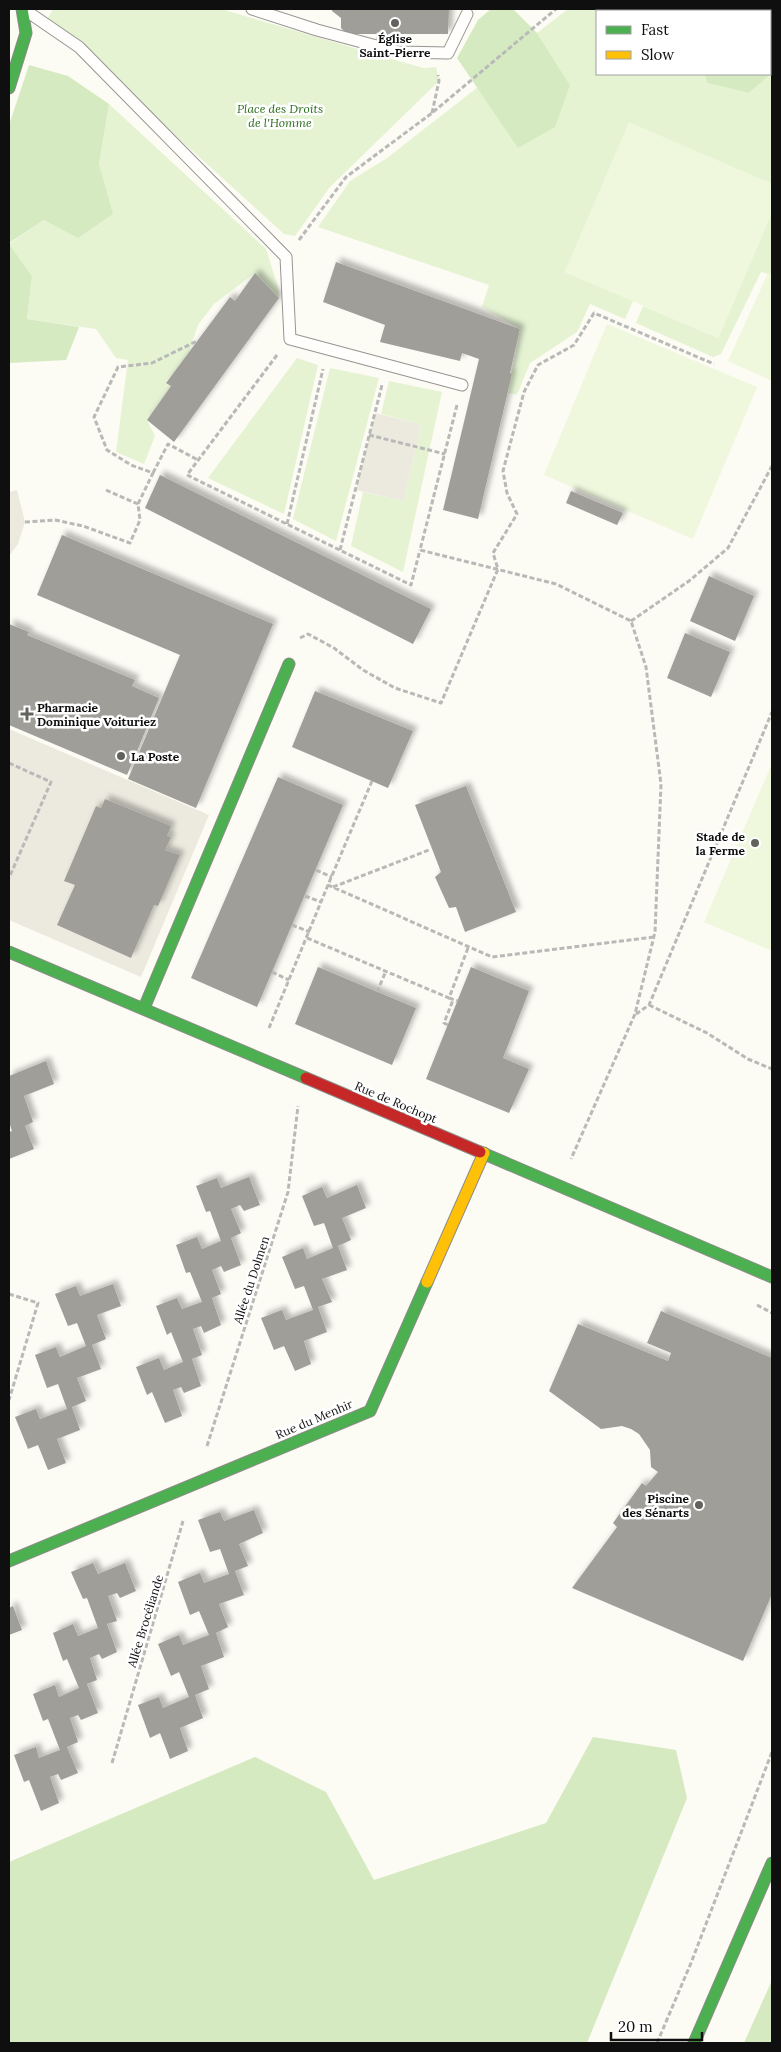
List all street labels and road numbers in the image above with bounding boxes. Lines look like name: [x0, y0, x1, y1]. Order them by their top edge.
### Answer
street label: Rue de Rochopt: [353, 1078, 440, 1126]
street label: Allée du Dolmen: [229, 1234, 272, 1327]
street label: Rue du Menhir: [273, 1396, 356, 1442]
street label: Allée Brocéliande: [123, 1572, 166, 1670]

